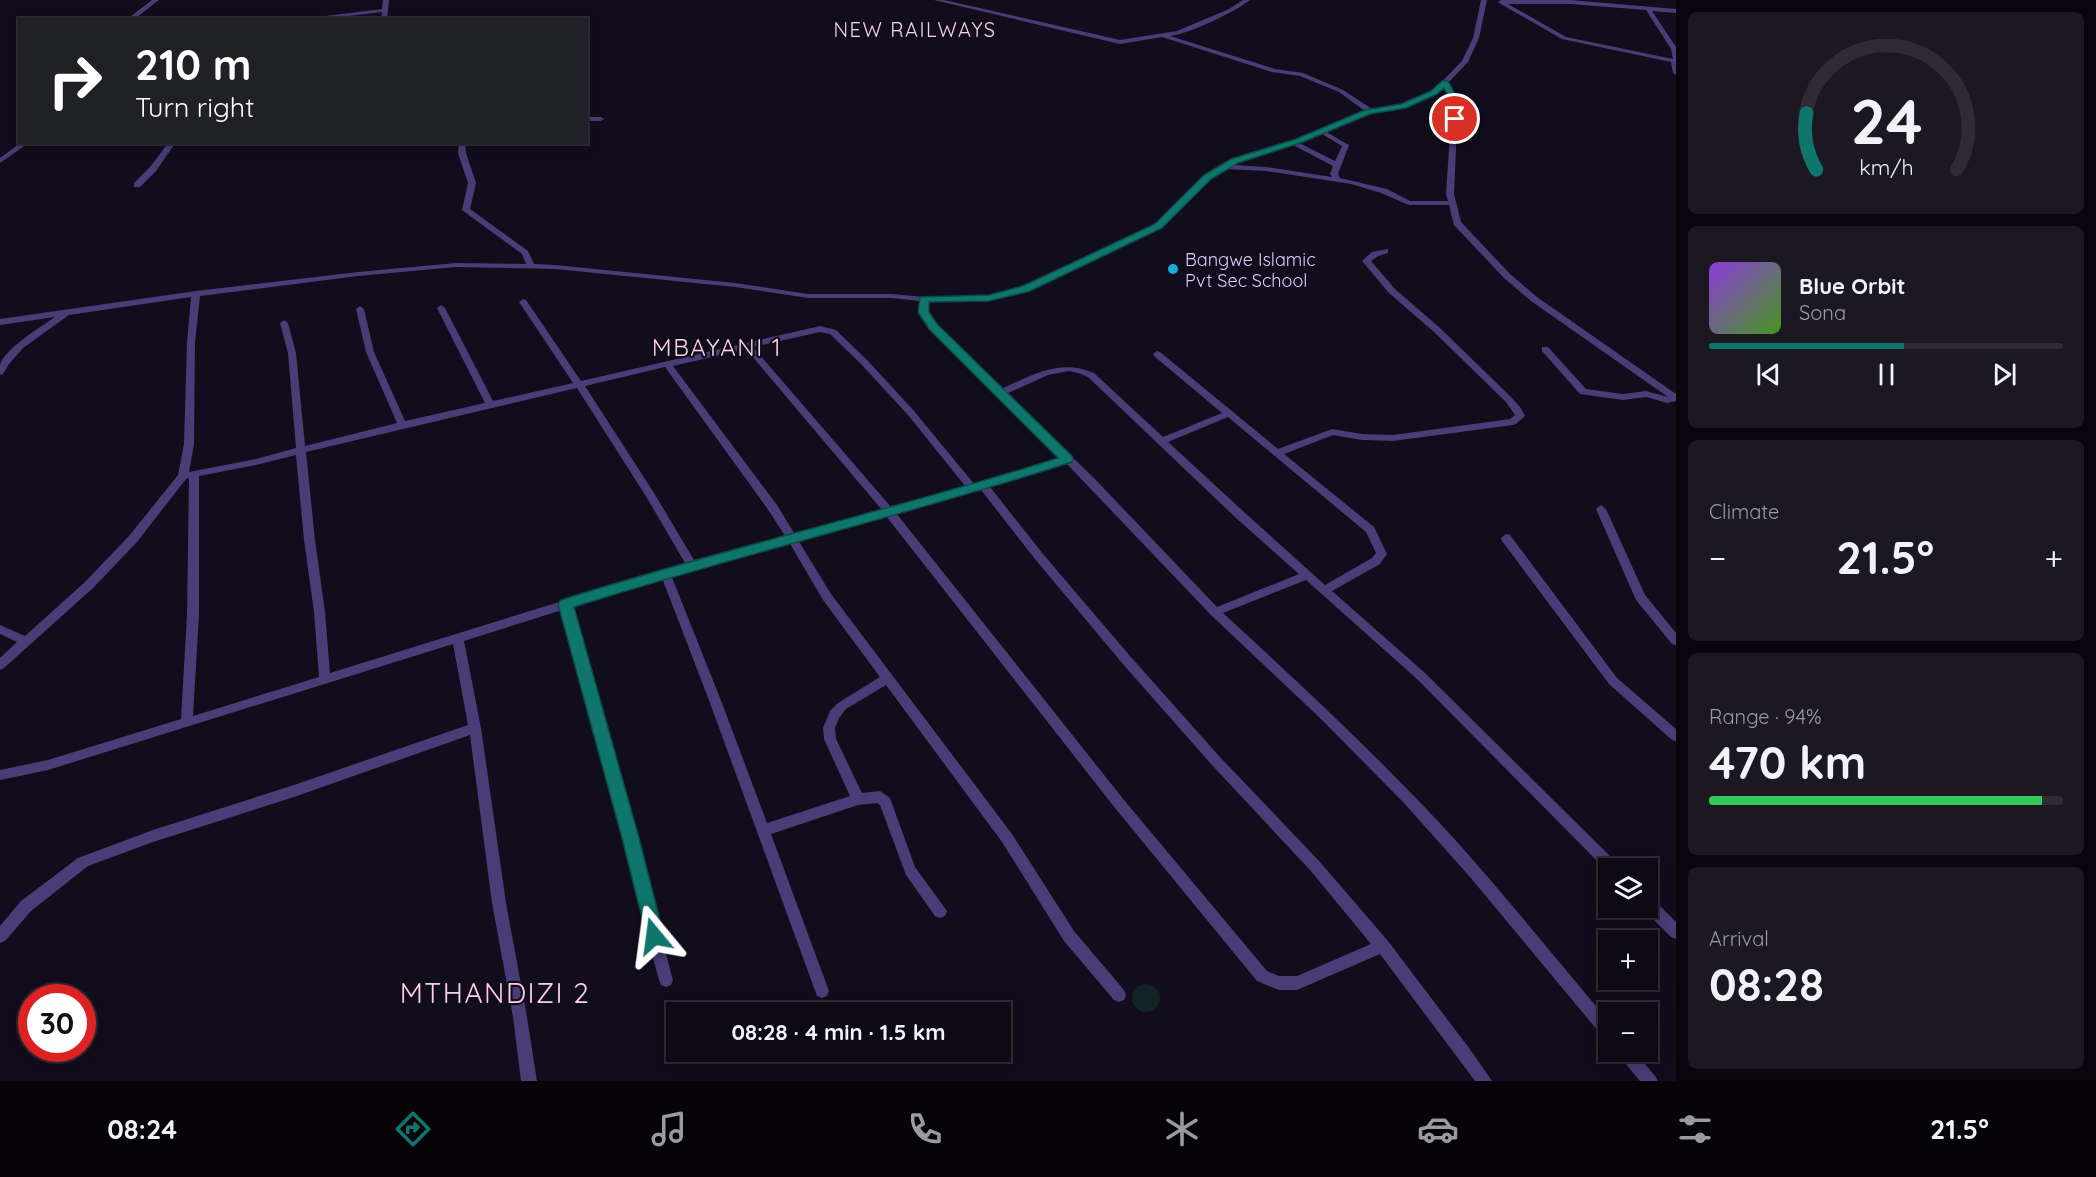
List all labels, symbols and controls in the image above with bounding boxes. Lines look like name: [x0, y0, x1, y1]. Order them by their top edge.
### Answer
district label: NEW RAILWAYS: [834, 17, 996, 42]
text: 210 m: [135, 38, 252, 91]
icon: right: [36, 42, 114, 120]
text: 24: [1850, 82, 1922, 160]
text: Turn right: [135, 90, 254, 124]
pin: [1429, 93, 1480, 144]
icon: arrive: [1438, 102, 1471, 135]
text: km/h: [1859, 154, 1913, 180]
place label: Bangwe Islamic Pvt Sec School: [1185, 248, 1315, 292]
marker: Bangwe Islamic Pvt Sec School: [1166, 262, 1180, 276]
text: Blue Orbit: [1799, 272, 1905, 300]
text: Sona: [1799, 300, 1846, 325]
district label: MBAYANI 1: [652, 332, 782, 362]
icon: previous: [1752, 358, 1785, 391]
icon: pause: [1870, 358, 1903, 391]
icon: next: [1988, 358, 2021, 391]
text: Climate: [1709, 499, 1779, 524]
text: 21.5°: [1836, 529, 1934, 585]
text: −: [1709, 537, 1726, 578]
text: +: [2044, 537, 2063, 578]
text: Range · 94%: [1709, 704, 1822, 729]
text: 470 km: [1709, 734, 1866, 790]
map controls: [1598, 858, 1658, 1062]
button: layers: [1598, 858, 1658, 918]
position arrow: [622, 904, 686, 968]
text: Arrival: [1709, 926, 1769, 951]
button: +: [1598, 930, 1658, 990]
text: 08:28: [1709, 956, 1824, 1012]
district label: MTHANDIZI 2: [400, 975, 590, 1010]
speed limit sign: 30: [18, 984, 96, 1062]
button: −: [1598, 1002, 1658, 1062]
text: 08:28 · 4 min · 1.5 km: [732, 1018, 945, 1046]
icon: directions: [392, 1108, 434, 1150]
icon: music: [648, 1108, 690, 1150]
icon: phone: [904, 1108, 946, 1150]
icon: climate: [1161, 1108, 1203, 1150]
icon: car: [1417, 1108, 1459, 1150]
icon: filters: [1674, 1108, 1716, 1150]
text: 08:24: [107, 1112, 177, 1146]
text: 21.5°: [1930, 1112, 1989, 1146]

